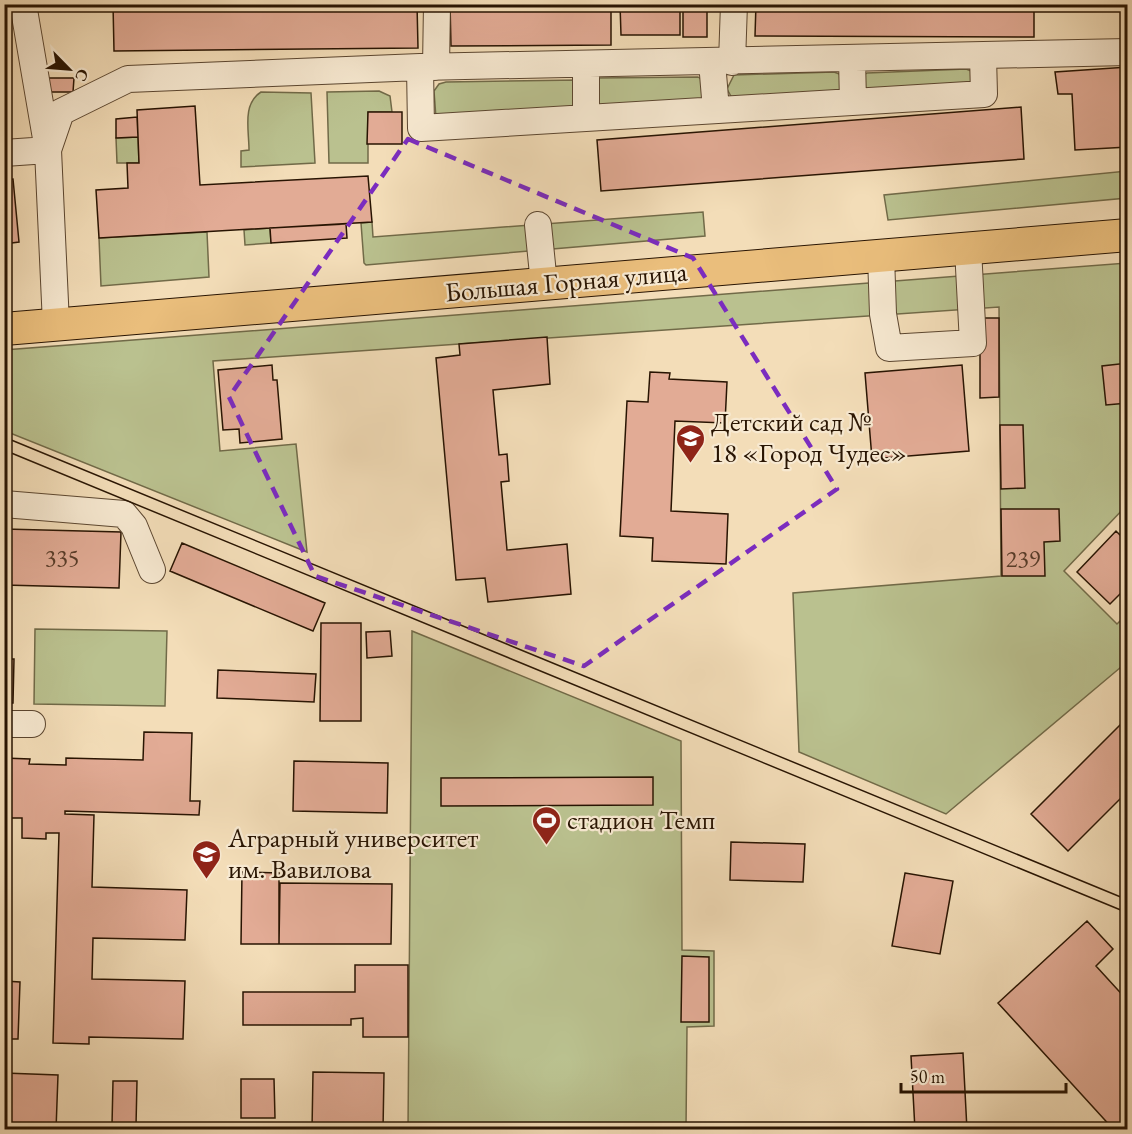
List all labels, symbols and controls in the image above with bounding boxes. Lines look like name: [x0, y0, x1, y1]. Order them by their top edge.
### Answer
north arrow: [39, 39, 99, 99]
text: С: [70, 66, 94, 85]
street label: Большая Горная улица: [443, 253, 689, 310]
place label: Детский сад № 18 «Город Чудес»: [711, 404, 907, 470]
school or university icon: Детский сад № 18 «Город Чудес»: [674, 422, 706, 464]
house number: 335: [45, 542, 79, 573]
house number: 239: [1006, 543, 1041, 574]
place label: стадион Темп: [567, 802, 715, 837]
sports icon: стадион Темп: [530, 804, 562, 846]
place label: Аграрный университет им. Вавилова: [227, 820, 478, 886]
school or university icon: Аграрный университет им. Вавилова: [191, 838, 223, 880]
scale bar: [901, 1056, 1066, 1094]
text: 50 m: [910, 1065, 945, 1088]

